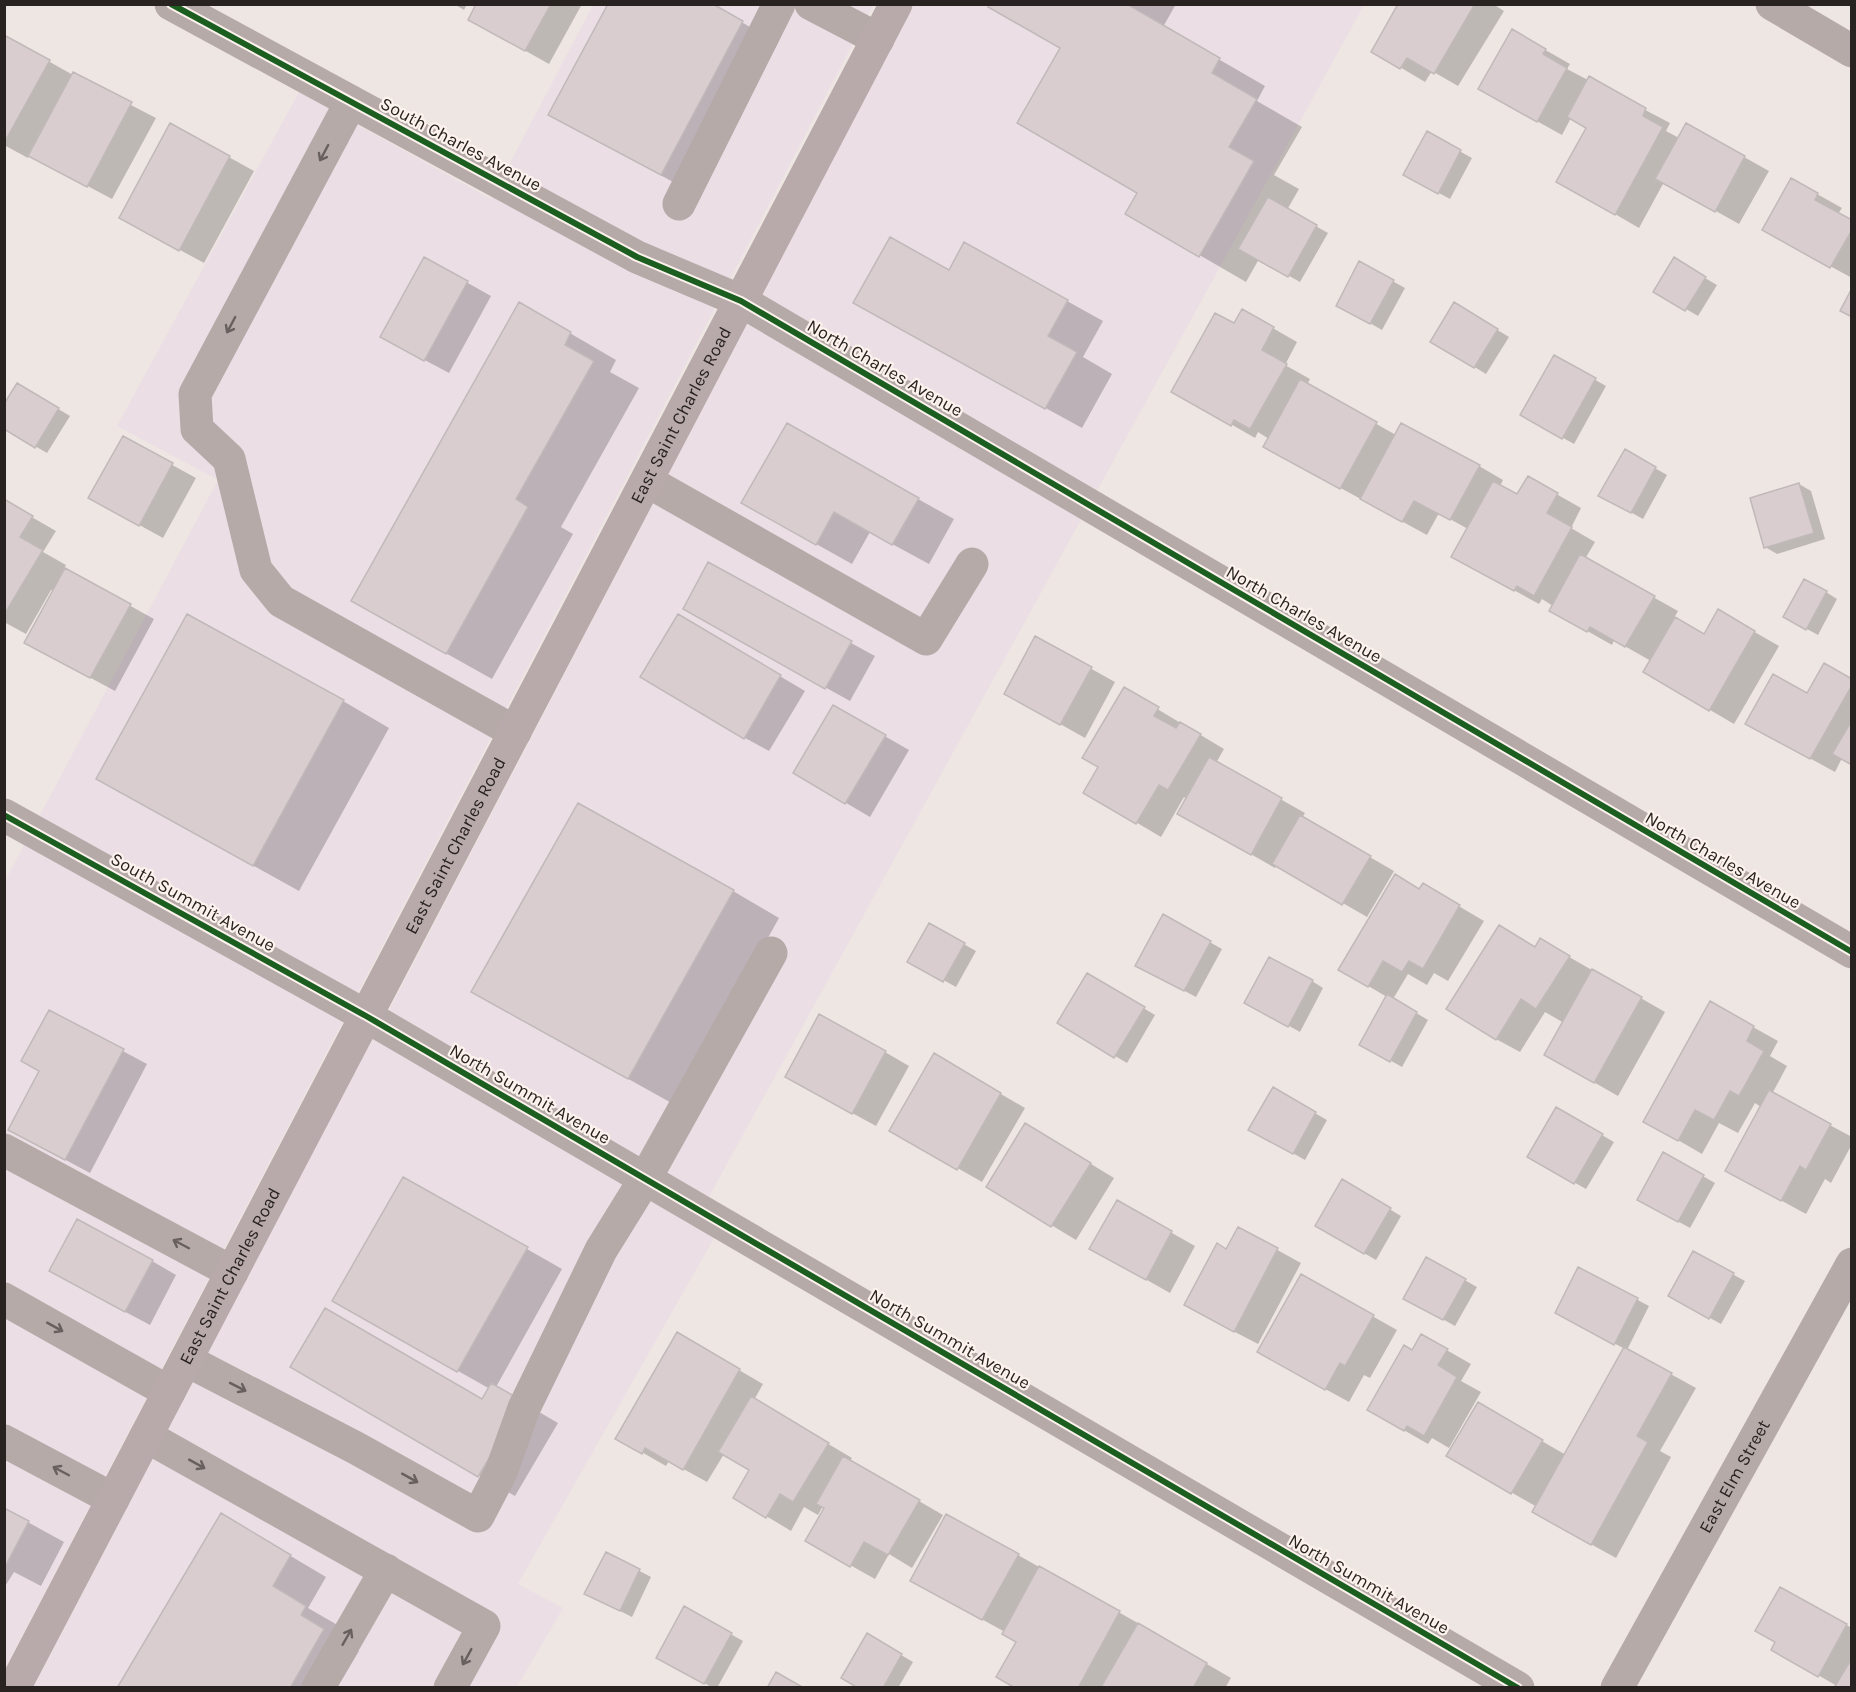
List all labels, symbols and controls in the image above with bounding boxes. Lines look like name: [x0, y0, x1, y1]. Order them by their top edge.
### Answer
street label: South Charles Avenue: [377, 92, 545, 196]
one-way arrow: [318, 144, 329, 162]
street label: North Charles Avenue: [803, 314, 967, 422]
one-way arrow: [225, 316, 237, 334]
street label: East Saint Charles Road: [625, 323, 736, 507]
street label: North Charles Avenue: [1222, 560, 1386, 668]
street label: East Saint Charles Road: [400, 753, 511, 938]
street label: North Charles Avenue: [1641, 806, 1805, 914]
street label: South Summit Avenue: [107, 848, 279, 956]
street label: North Summit Avenue: [446, 1039, 614, 1149]
street label: East Saint Charles Road: [174, 1184, 285, 1368]
one-way arrow: [172, 1238, 190, 1249]
street label: North Summit Avenue: [866, 1284, 1034, 1394]
one-way arrow: [47, 1322, 64, 1334]
one-way arrow: [229, 1381, 246, 1393]
street label: East Elm Street: [1694, 1416, 1775, 1537]
one-way arrow: [188, 1458, 205, 1470]
one-way arrow: [53, 1465, 71, 1477]
one-way arrow: [401, 1472, 418, 1484]
street label: North Summit Avenue: [1285, 1529, 1453, 1639]
one-way arrow: [342, 1629, 354, 1646]
one-way arrow: [461, 1648, 473, 1665]

